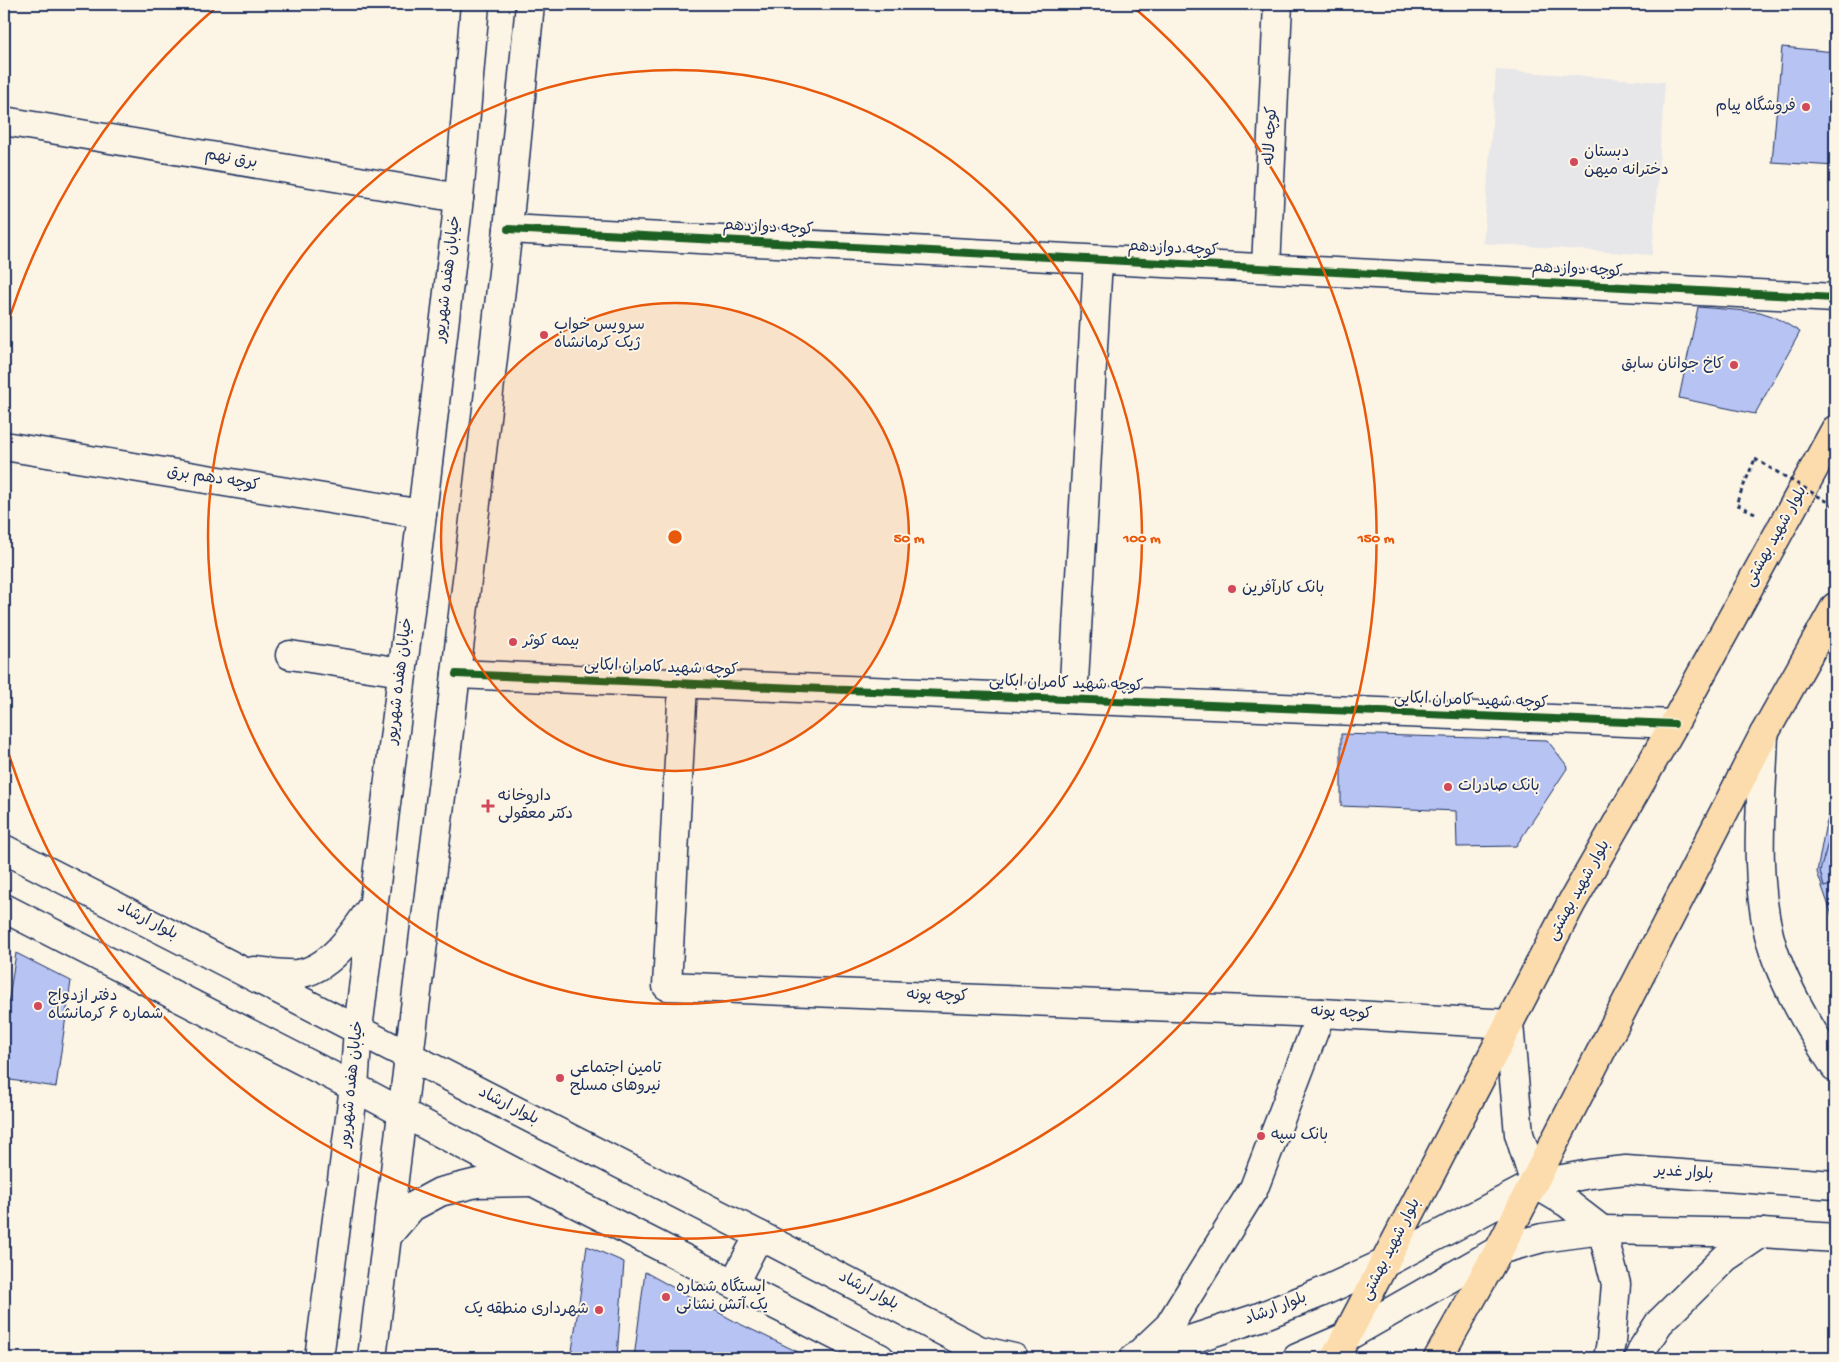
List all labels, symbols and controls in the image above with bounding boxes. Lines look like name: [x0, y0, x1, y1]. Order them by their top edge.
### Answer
place label: فروشگاه پیام: [1716, 95, 1796, 117]
marker: فروشگاه پیام: [1800, 101, 1812, 113]
street label: کوچه لاله: [1261, 106, 1283, 166]
place label: دبستان دخترانه میهن: [1584, 144, 1669, 181]
street label: برق نهم: [203, 146, 259, 174]
marker: دبستان دخترانه میهن: [1568, 156, 1580, 168]
street label: خیابان هفده شهریور: [432, 215, 466, 345]
street label: کوچه دوازدهم: [722, 217, 814, 241]
street label: کوچه دوازدهم: [1127, 238, 1219, 262]
street label: کوچه دوازدهم: [1531, 259, 1623, 283]
place label: سرویس خواب ژیک کرمانشاه: [554, 317, 645, 354]
marker: سرویس خواب ژیک کرمانشاه: [538, 329, 550, 341]
place label: کاخ جوانان سابق: [1621, 356, 1724, 375]
marker: کاخ جوانان سابق: [1728, 359, 1740, 371]
street label: کوچه دهم برق: [165, 463, 261, 497]
street label: بلوار شهید بهشتی: [1742, 483, 1812, 591]
centre of rings: [666, 528, 684, 546]
text: 50 m: [894, 530, 925, 548]
text: 100 m: [1122, 530, 1161, 548]
text: 150 m: [1357, 530, 1395, 548]
place label: بانک کارآفرین: [1242, 579, 1325, 599]
marker: بانک کارآفرین: [1226, 583, 1238, 595]
street label: خیابان هفده شهریور: [384, 617, 418, 747]
place label: بیمه کوثر: [521, 633, 579, 652]
marker: بیمه کوثر: [507, 636, 519, 648]
street label: کوچه شهید کامران ابکایی: [583, 657, 739, 681]
street label: کوچه شهید کامران ابکایی: [988, 673, 1144, 697]
street label: کوچه شهید کامران ابکایی: [1393, 690, 1549, 714]
place label: بانک صادرات: [1458, 777, 1540, 797]
marker: بانک صادرات: [1442, 781, 1454, 793]
place label: داروخانه دکتر معقولی: [498, 788, 573, 825]
marker: داروخانه دکتر معقولی: [482, 800, 494, 812]
street label: بلوار شهید بهشتی: [1545, 837, 1615, 945]
street label: بلوار ارشاد: [114, 899, 180, 945]
street label: کوچه پونه: [906, 986, 968, 1008]
place label: دفتر ازدواج شماره ۶ کرمانشاه: [48, 988, 163, 1025]
marker: دفتر ازدواج شماره ۶ کرمانشاه: [32, 1000, 44, 1012]
street label: کوچه پونه: [1310, 1003, 1373, 1025]
street label: خیابان هفده شهریور: [337, 1020, 369, 1150]
place label: تامین اجتماعی نیروهای مسلح: [570, 1060, 662, 1097]
marker: تامین اجتماعی نیروهای مسلح: [554, 1072, 566, 1084]
street label: بلوار ارشاد: [475, 1084, 541, 1130]
place label: بانک سپه: [1271, 1126, 1328, 1146]
marker: بانک سپه: [1255, 1130, 1267, 1142]
street label: بلوار غدیر: [1652, 1162, 1714, 1186]
street label: بلوار شهید بهشتی: [1358, 1196, 1426, 1304]
street label: بلوار ارشاد: [835, 1268, 901, 1316]
place label: ایستگاه شماره یک آتش نشانی: [676, 1276, 768, 1316]
street label: بلوار ارشاد: [1242, 1289, 1310, 1331]
marker: ایستگاه شماره یک آتش نشانی: [660, 1291, 672, 1303]
place label: شهرداری منطقه یک: [464, 1301, 589, 1320]
marker: شهرداری منطقه یک: [593, 1304, 605, 1316]

